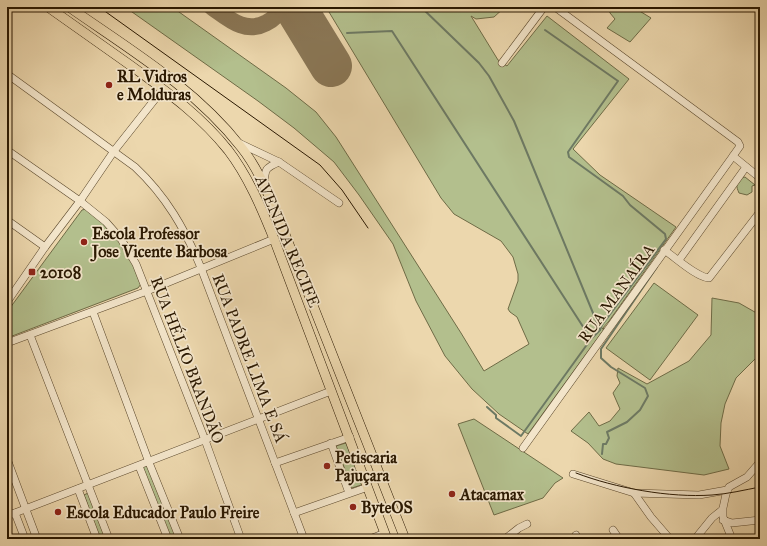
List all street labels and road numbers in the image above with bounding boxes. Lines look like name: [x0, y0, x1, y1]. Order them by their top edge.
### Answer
street label: AVENIDA RECIFE: [251, 171, 324, 310]
street label: RUA MANAÍRA: [573, 239, 659, 346]
street label: RUA PADRE LIMA E SÁ: [209, 271, 292, 446]
street label: RUA HÉLIO BRANDÃO: [147, 273, 230, 446]

